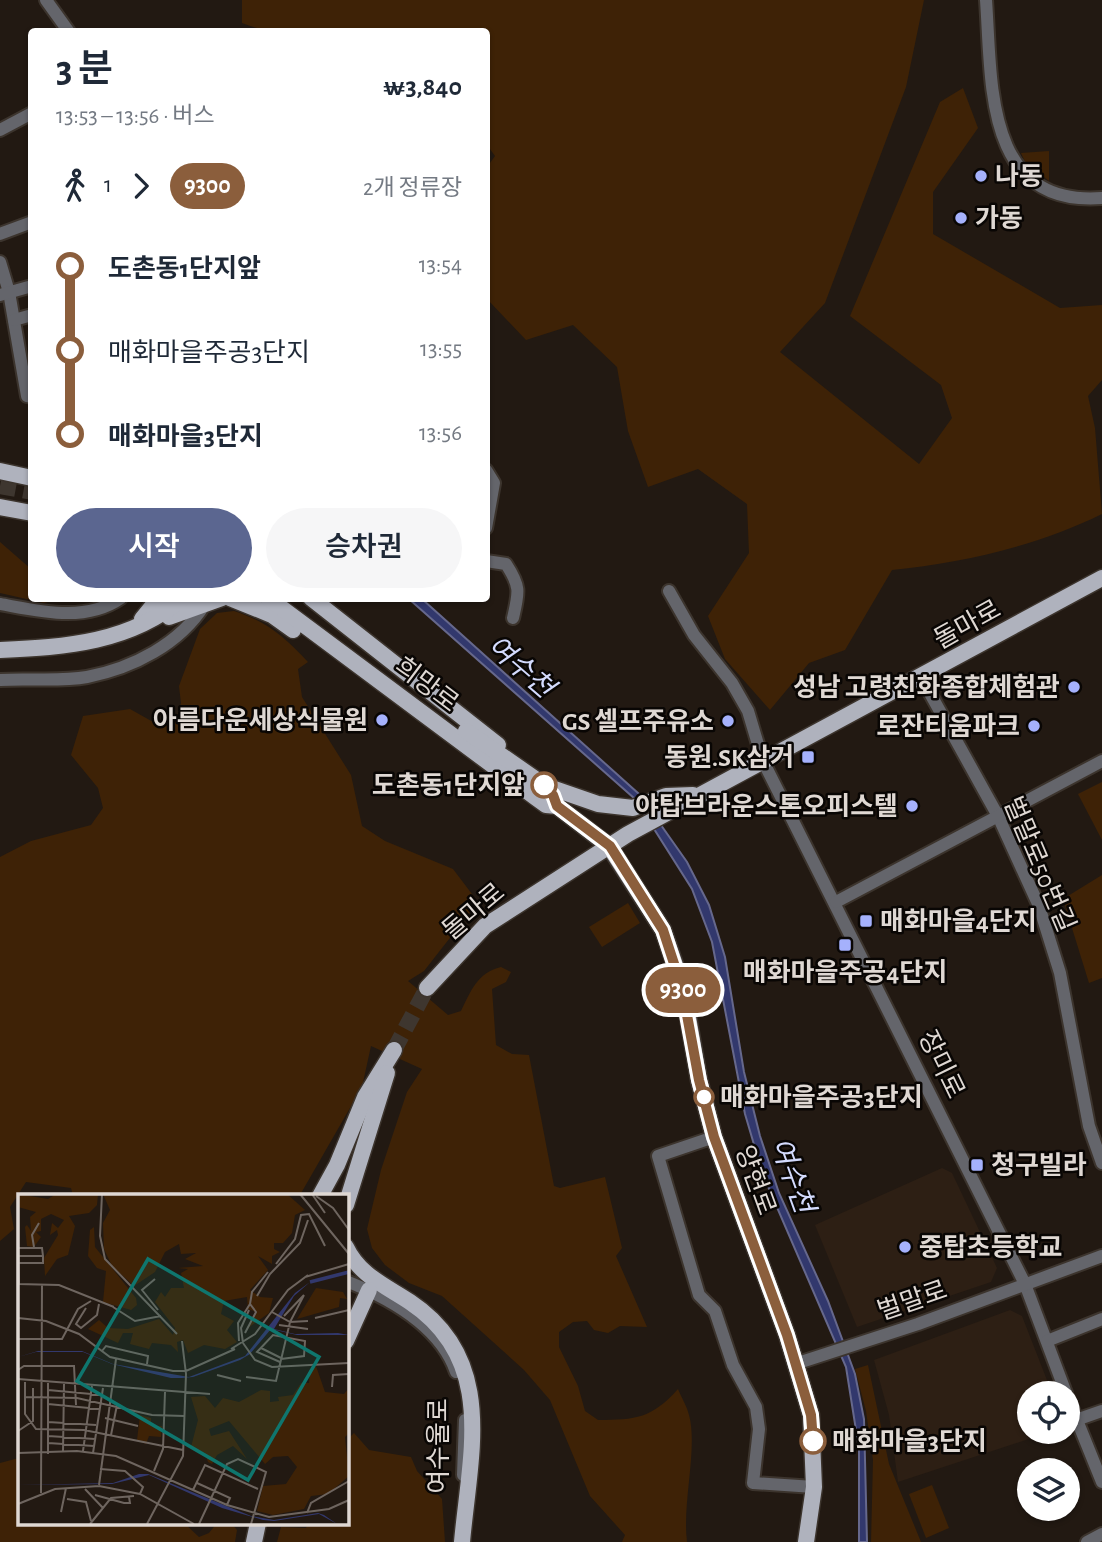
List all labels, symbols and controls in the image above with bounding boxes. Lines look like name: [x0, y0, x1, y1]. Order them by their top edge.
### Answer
text: 3 분: [56, 51, 113, 89]
text: ₩3,840: [383, 74, 462, 100]
text: 13:53 – 13:56 · 버스: [56, 105, 215, 128]
place label: 나동: [995, 163, 1043, 190]
icon: walk: [56, 167, 94, 205]
icon: forward: [122, 167, 160, 205]
marker: 나동: [973, 168, 989, 184]
text: 1: [104, 174, 112, 197]
text: 9300: [184, 174, 231, 198]
text: 2개 정류장: [363, 177, 462, 200]
place label: 가동: [975, 204, 1023, 232]
marker: 가동: [953, 210, 969, 226]
text: 13:54: [419, 254, 462, 277]
text: 도촌동1단지앞: [108, 256, 261, 282]
text: 13:55: [420, 338, 462, 361]
text: 매화마을주공3단지: [108, 340, 310, 366]
text: 13:56: [419, 422, 462, 445]
text: 매화마을3단지: [108, 424, 263, 450]
button: 시작: [56, 508, 252, 588]
button: 승차권: [266, 508, 462, 588]
street label: 돌마로: [929, 595, 1005, 654]
water label: 여수천: [481, 630, 562, 706]
street label: 희망로: [390, 652, 463, 717]
place label: 성남 고령친화종합체험관: [793, 673, 1060, 701]
marker: 성남 고령친화종합체험관: [1066, 679, 1082, 695]
place label: 아름다운세상식물원: [153, 706, 368, 734]
place label: GS 셀프주유소: [562, 708, 714, 735]
marker: 아름다운세상식물원: [374, 712, 390, 728]
place label: 로잔티움파크: [876, 712, 1020, 740]
marker: GS 셀프주유소: [720, 713, 736, 729]
marker: 로잔티움파크: [1026, 718, 1042, 734]
place label: 동원.SK삼거: [664, 744, 794, 771]
marker: 동원.SK삼거: [800, 749, 816, 765]
place label: 도촌동1단지앞: [372, 771, 525, 799]
marker: 도촌동1단지앞: [531, 772, 557, 798]
place label: 야탑브라운스톤오피스텔: [635, 792, 898, 820]
street label: 벌말로50번길: [999, 793, 1080, 936]
marker: 야탑브라운스톤오피스텔: [904, 798, 920, 814]
street label: 돌마로: [437, 878, 509, 945]
place label: 매화마을4단지: [880, 907, 1037, 935]
marker: 매화마을4단지: [858, 913, 874, 929]
marker: 매화마을주공4단지: [837, 937, 853, 953]
place label: 매화마을주공4단지: [743, 958, 947, 986]
line badge: 9300: [634, 967, 732, 1013]
text: 9300: [660, 978, 706, 1002]
street label: 장미로: [914, 1026, 969, 1102]
place label: 매화마을주공3단지: [720, 1083, 923, 1111]
marker: 매화마을주공3단지: [694, 1087, 714, 1107]
water label: 여수천: [765, 1134, 820, 1220]
street label: 양현로: [731, 1142, 780, 1219]
place label: 청구빌라: [991, 1152, 1087, 1179]
marker: 청구빌라: [969, 1157, 985, 1173]
inset map: [18, 1194, 348, 1524]
place label: 중탑초등학교: [919, 1234, 1063, 1261]
marker: 중탑초등학교: [897, 1239, 913, 1255]
street label: 벌말로: [874, 1276, 950, 1325]
map controls: [1017, 1381, 1080, 1521]
button: locate: [1017, 1381, 1080, 1444]
street label: 여수울로: [425, 1398, 452, 1494]
place label: 매화마을3단지: [832, 1427, 987, 1455]
marker: 매화마을3단지: [800, 1428, 826, 1454]
button: layers: [1017, 1458, 1080, 1521]

